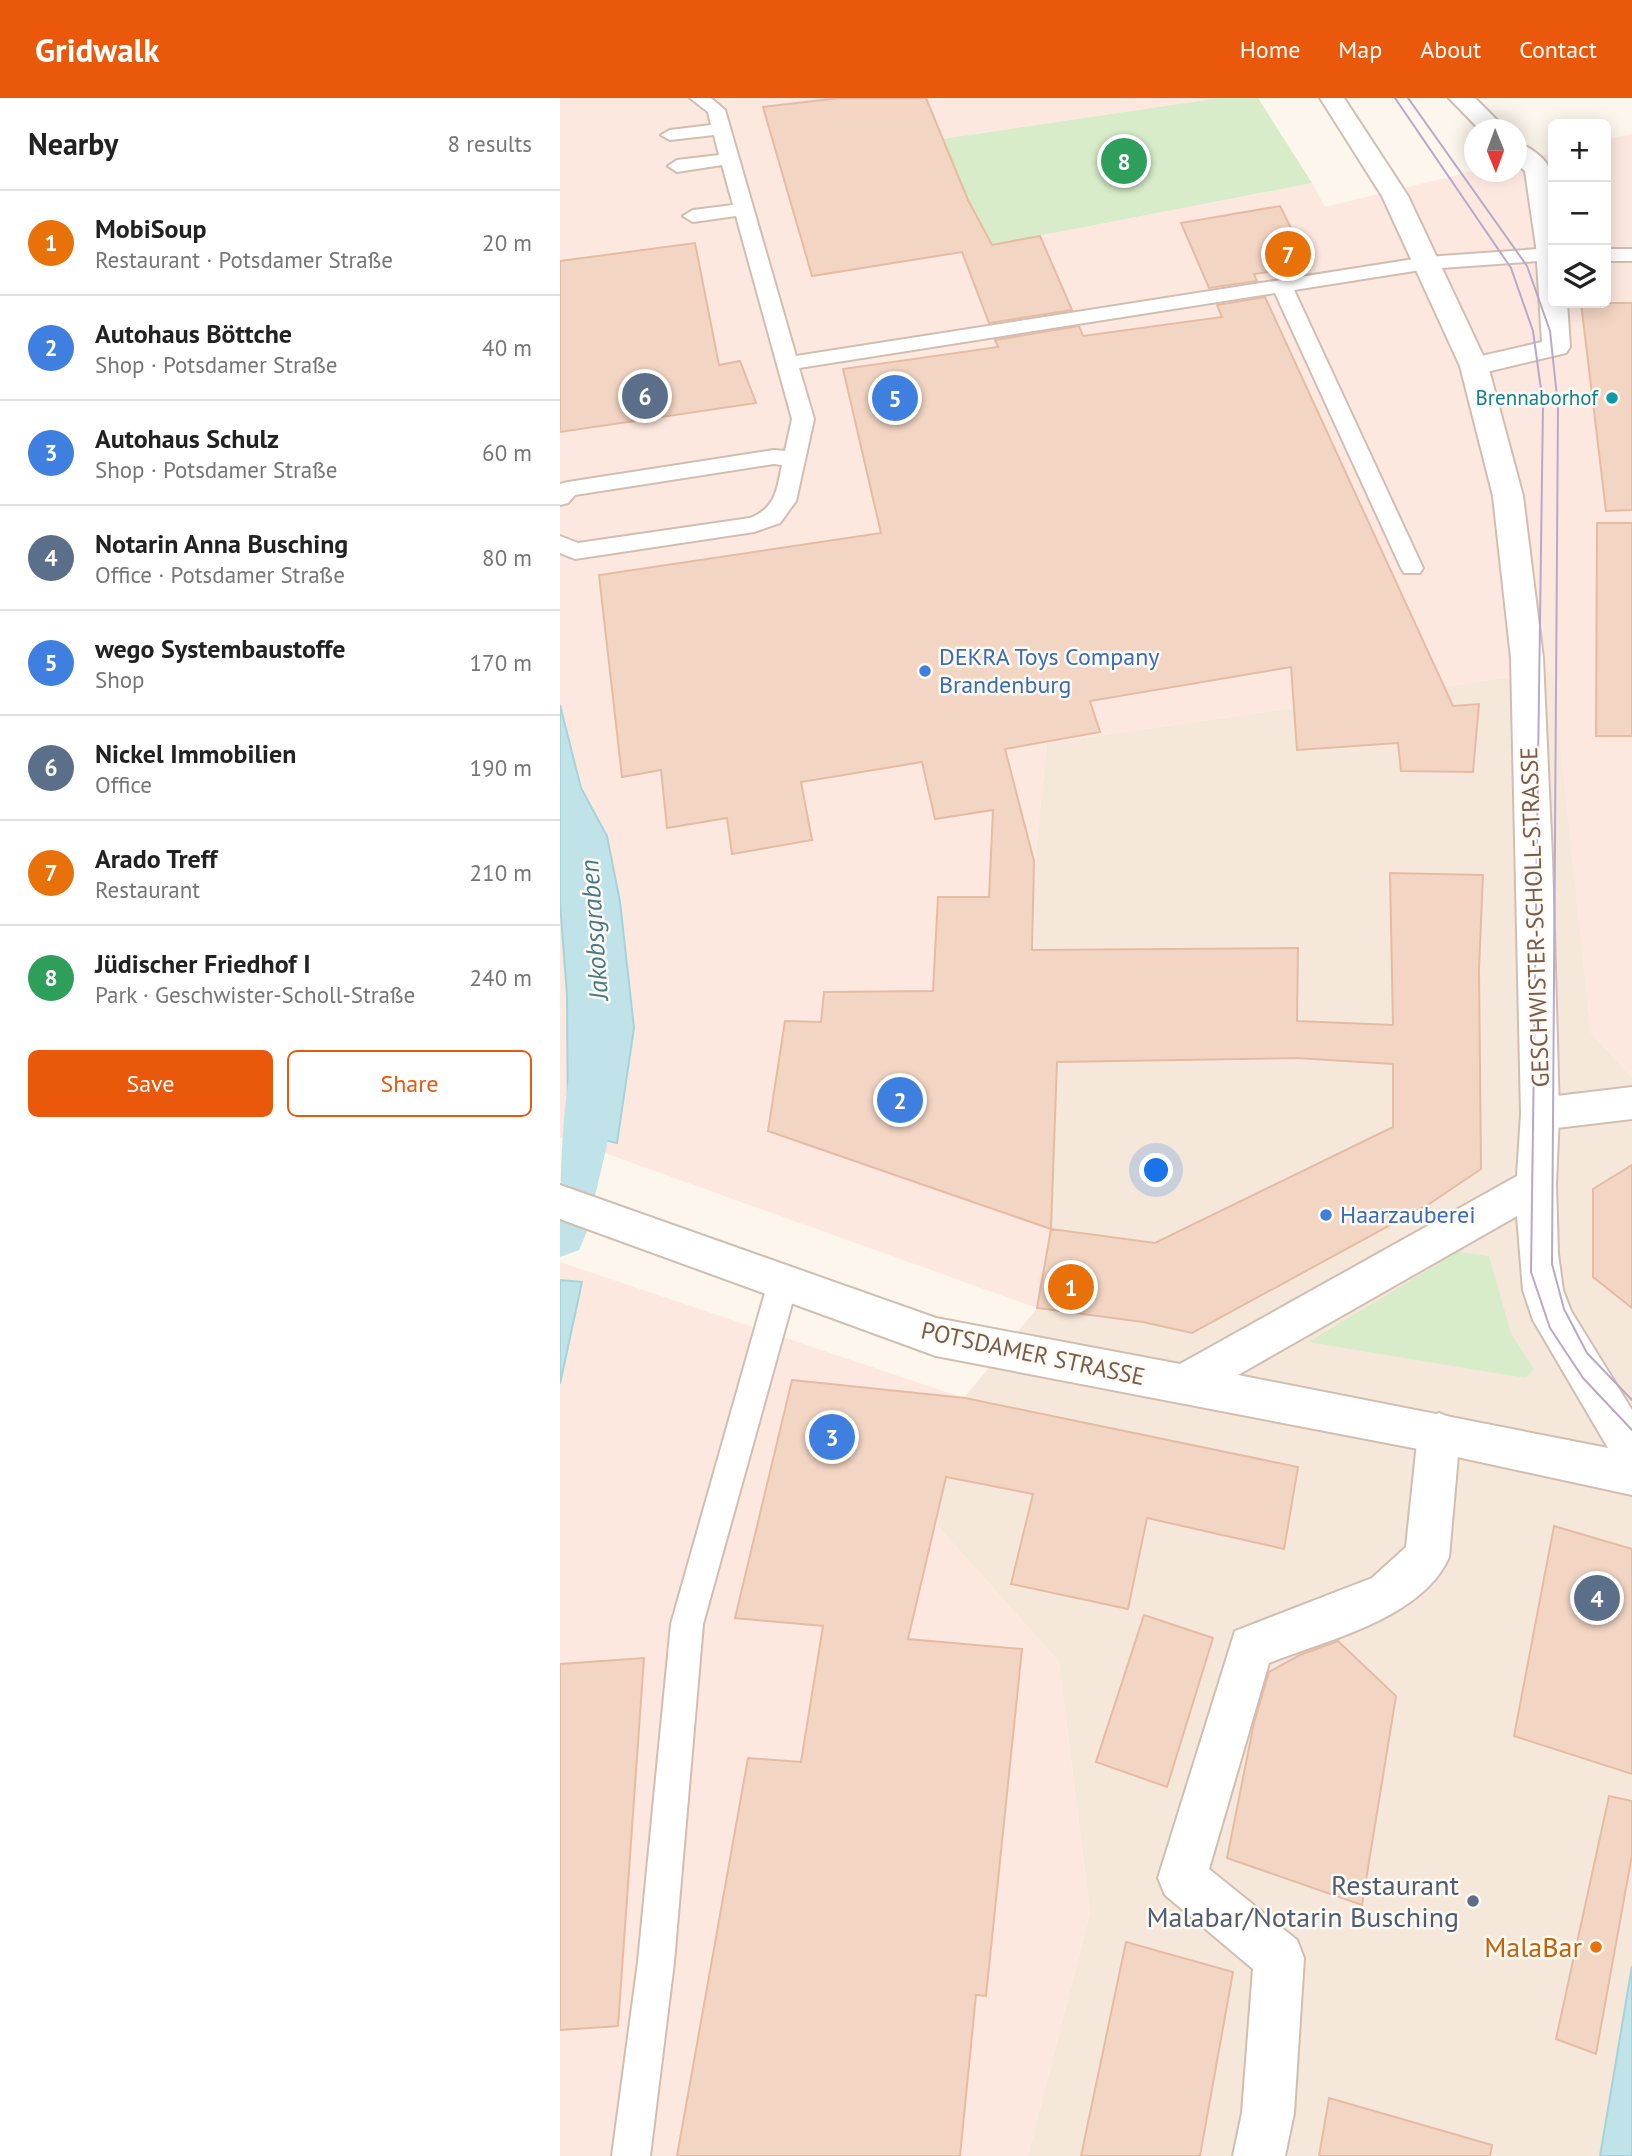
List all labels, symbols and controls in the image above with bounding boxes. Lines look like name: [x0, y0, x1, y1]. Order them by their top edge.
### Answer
text: Gridwalk: [35, 28, 159, 71]
text: Home: [1240, 34, 1300, 65]
text: Map: [1338, 34, 1382, 65]
text: About: [1420, 34, 1481, 65]
text: Contact: [1519, 34, 1597, 65]
north arrow: [1464, 119, 1527, 182]
map controls: [1548, 119, 1611, 308]
button: +: [1548, 119, 1611, 182]
text: Nearby: [28, 124, 118, 163]
text: 8 results: [448, 129, 532, 158]
pin: 8: [1101, 135, 1147, 187]
button: −: [1548, 182, 1611, 245]
text: MobiSoup: [95, 212, 206, 245]
text: 1: [44, 228, 58, 257]
text: 20 m: [482, 228, 532, 257]
pin: 7: [1265, 228, 1311, 280]
text: Restaurant · Potsdamer Straße: [95, 245, 393, 274]
button: layers: [1548, 245, 1611, 308]
text: Autohaus Böttche: [95, 317, 292, 350]
text: 2: [44, 333, 58, 362]
text: 40 m: [482, 333, 532, 362]
text: Shop · Potsdamer Straße: [95, 350, 337, 379]
pin: 6: [622, 370, 668, 422]
pin: 5: [872, 372, 918, 424]
place label: Brennaborhof: [1476, 384, 1599, 411]
marker: Brennaborhof: [1604, 390, 1620, 406]
text: Autohaus Schulz: [95, 422, 279, 455]
text: 3: [44, 438, 58, 467]
text: 60 m: [482, 438, 532, 467]
text: Shop · Potsdamer Straße: [95, 455, 337, 484]
text: Notarin Anna Busching: [95, 527, 348, 560]
text: 4: [44, 543, 58, 572]
text: 80 m: [482, 543, 532, 572]
text: Office · Potsdamer Straße: [95, 560, 345, 589]
text: wego Systembaustoffe: [95, 632, 345, 665]
place label: DEKRA Toys Company Brandenburg: [939, 641, 1160, 700]
text: 5: [44, 648, 58, 677]
text: 170 m: [470, 648, 532, 677]
marker: DEKRA Toys Company Brandenburg: [917, 663, 933, 679]
text: Shop: [95, 665, 145, 694]
text: Nickel Immobilien: [95, 737, 296, 770]
street label: GESCHWISTER-SCHOLL-STRASSE: [1513, 746, 1556, 1088]
text: 6: [44, 753, 58, 782]
text: 190 m: [470, 753, 532, 782]
text: Office: [95, 770, 152, 799]
text: Arado Treff: [95, 842, 217, 875]
text: 7: [44, 858, 58, 887]
text: 210 m: [470, 858, 532, 887]
water label: Jakobsgraben: [572, 858, 615, 1004]
text: Restaurant: [95, 875, 200, 904]
text: Jüdischer Friedhof I: [95, 947, 311, 980]
text: 8: [44, 963, 58, 992]
text: 240 m: [470, 963, 532, 992]
text: Park · Geschwister-Scholl-Straße: [95, 980, 415, 1009]
button: Save: [28, 1050, 273, 1117]
button: Share: [287, 1050, 532, 1117]
pin: 2: [877, 1074, 923, 1126]
your location: [1139, 1153, 1173, 1187]
place label: Haarzauberei: [1340, 1199, 1476, 1230]
marker: Haarzauberei: [1318, 1207, 1334, 1223]
pin: 1: [1048, 1261, 1094, 1313]
street label: POTSDAMER STRASSE: [918, 1315, 1148, 1392]
pin: 3: [809, 1411, 855, 1463]
pin: 4: [1574, 1572, 1620, 1624]
place label: Restaurant Malabar/Notarin Busching: [1146, 1866, 1459, 1935]
marker: Restaurant Malabar/Notarin Busching: [1465, 1893, 1481, 1909]
place label: MalaBar: [1484, 1928, 1582, 1965]
marker: MalaBar: [1588, 1939, 1604, 1955]

